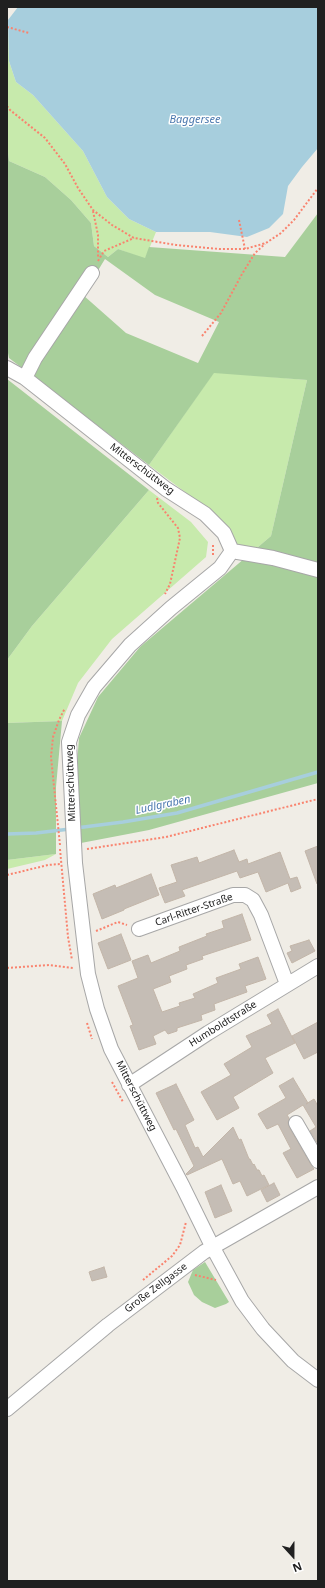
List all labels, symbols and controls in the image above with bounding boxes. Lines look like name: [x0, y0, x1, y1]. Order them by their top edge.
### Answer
water label: Baggersee: [169, 113, 221, 127]
street label: Mitterschüttweg: [107, 441, 177, 497]
street label: Mitterschüttweg: [64, 744, 78, 822]
water label: Ludlgraben: [134, 793, 192, 817]
street label: Carl-Ritter-Straße: [154, 891, 234, 929]
street label: Humboldtstraße: [187, 998, 259, 1050]
street label: Mitterschüttweg: [113, 1059, 159, 1133]
street label: Große Zellgasse: [122, 1261, 190, 1315]
north arrow: [273, 1536, 313, 1576]
text: N: [291, 1559, 304, 1576]

